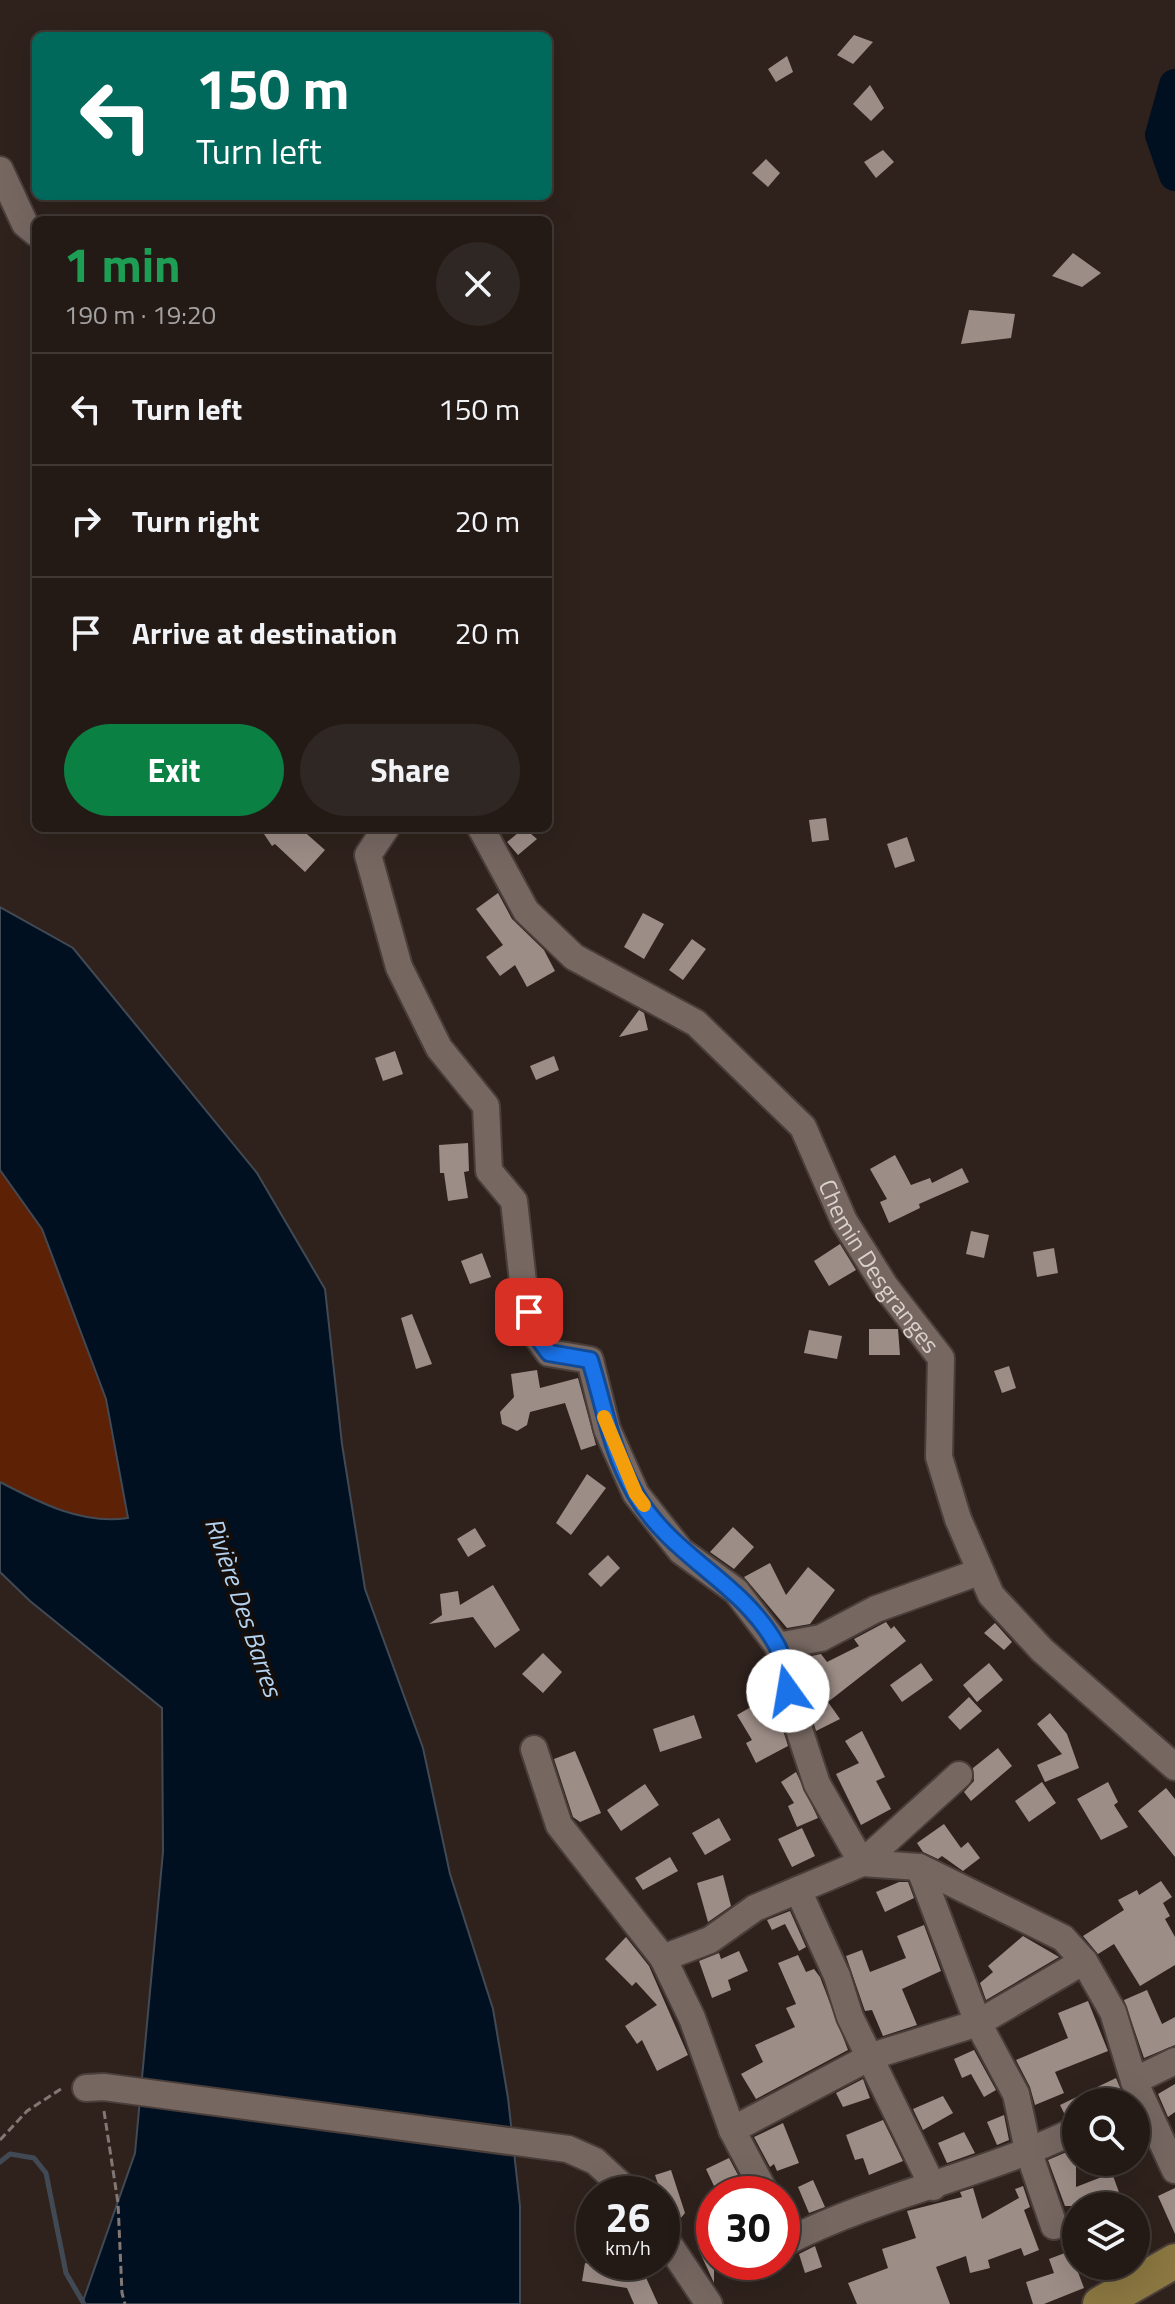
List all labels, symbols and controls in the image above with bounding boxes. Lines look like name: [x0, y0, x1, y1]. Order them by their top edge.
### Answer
text: 150 m: [196, 46, 349, 131]
icon: left: [64, 64, 168, 168]
text: Turn left: [196, 123, 322, 178]
text: 1 min: [64, 228, 181, 301]
button: close: [436, 242, 520, 326]
text: 190 m · 19:20: [64, 295, 216, 334]
text: Turn left: [132, 386, 242, 432]
text: 150 m: [438, 386, 520, 432]
icon: left: [64, 387, 108, 431]
text: Turn right: [132, 498, 260, 544]
text: 20 m: [455, 498, 520, 544]
icon: right: [64, 499, 108, 543]
text: Arrive at destination: [132, 610, 397, 656]
text: 20 m: [455, 610, 520, 656]
icon: arrive: [64, 611, 108, 655]
button: Exit: [64, 724, 284, 816]
button: Share: [300, 724, 520, 816]
street label: Chemin Desgranges: [810, 1173, 949, 1361]
pin: [495, 1278, 563, 1346]
icon: arrive: [507, 1290, 551, 1334]
water label: Rivière Des Barres: [195, 1512, 293, 1703]
position arrow: [746, 1649, 830, 1733]
map controls: [1062, 2088, 1150, 2280]
button: search: [1062, 2088, 1150, 2176]
speed limit sign: 30: [696, 2176, 800, 2280]
text: 26: [606, 2187, 650, 2248]
button: layers: [1062, 2192, 1150, 2280]
text: km/h: [605, 2232, 651, 2263]

